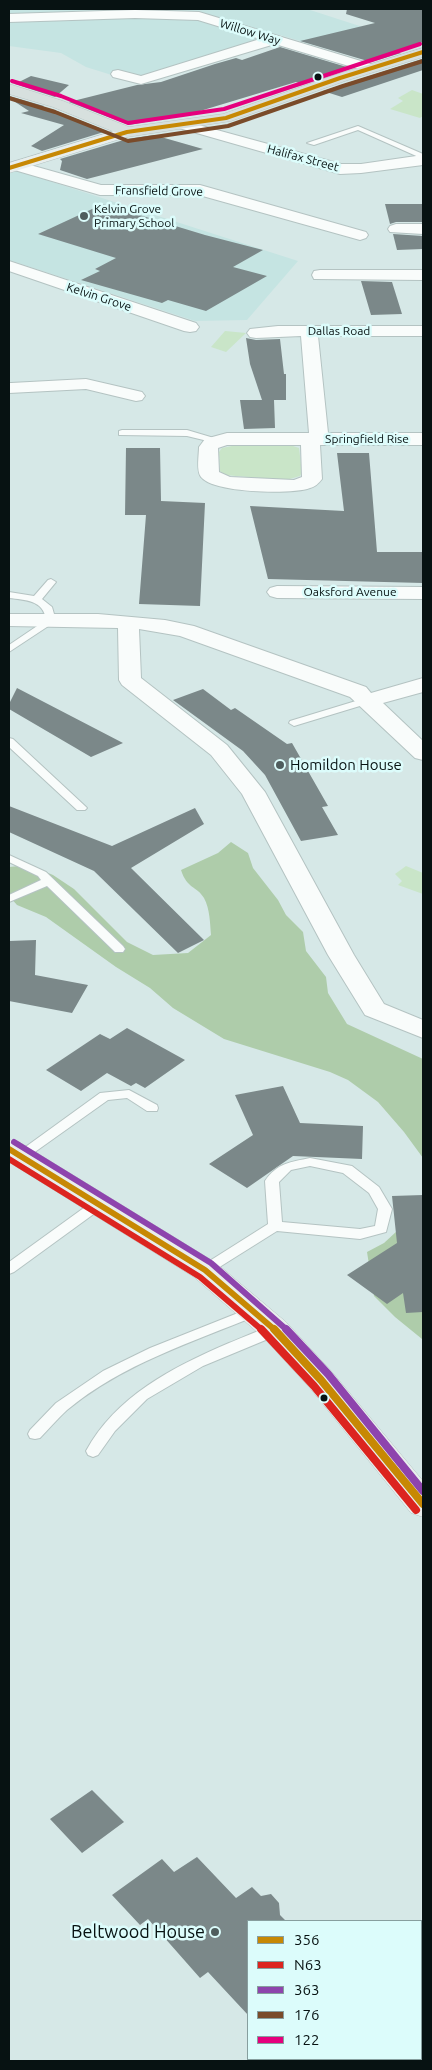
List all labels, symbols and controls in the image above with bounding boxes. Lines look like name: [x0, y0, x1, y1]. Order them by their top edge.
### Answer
street label: Willow Way: [218, 16, 282, 48]
unlabelled marker: [313, 72, 323, 82]
street label: Halifax Street: [266, 142, 340, 174]
street label: Fransfield Grove: [115, 183, 203, 199]
place label: Kelvin Grove Primary School: [94, 202, 174, 230]
marker: Kelvin Grove Primary School: [78, 210, 90, 222]
street label: Kelvin Grove: [65, 280, 133, 314]
street label: Dallas Road: [308, 324, 370, 338]
street label: Springfield Rise: [325, 432, 409, 446]
street label: Oaksford Avenue: [303, 585, 397, 599]
place label: Homildon House: [290, 756, 402, 774]
marker: Homildon House: [274, 759, 286, 771]
unlabelled marker: [319, 1393, 329, 1403]
legend: [247, 1920, 422, 2060]
place label: Beltwood House: [71, 1921, 205, 1943]
marker: Beltwood House: [209, 1926, 221, 1938]
text: 356: [294, 1931, 319, 1948]
text: N63: [294, 1956, 322, 1973]
text: 363: [294, 1981, 319, 1998]
text: 176: [294, 2006, 319, 2023]
text: 122: [294, 2031, 319, 2048]

